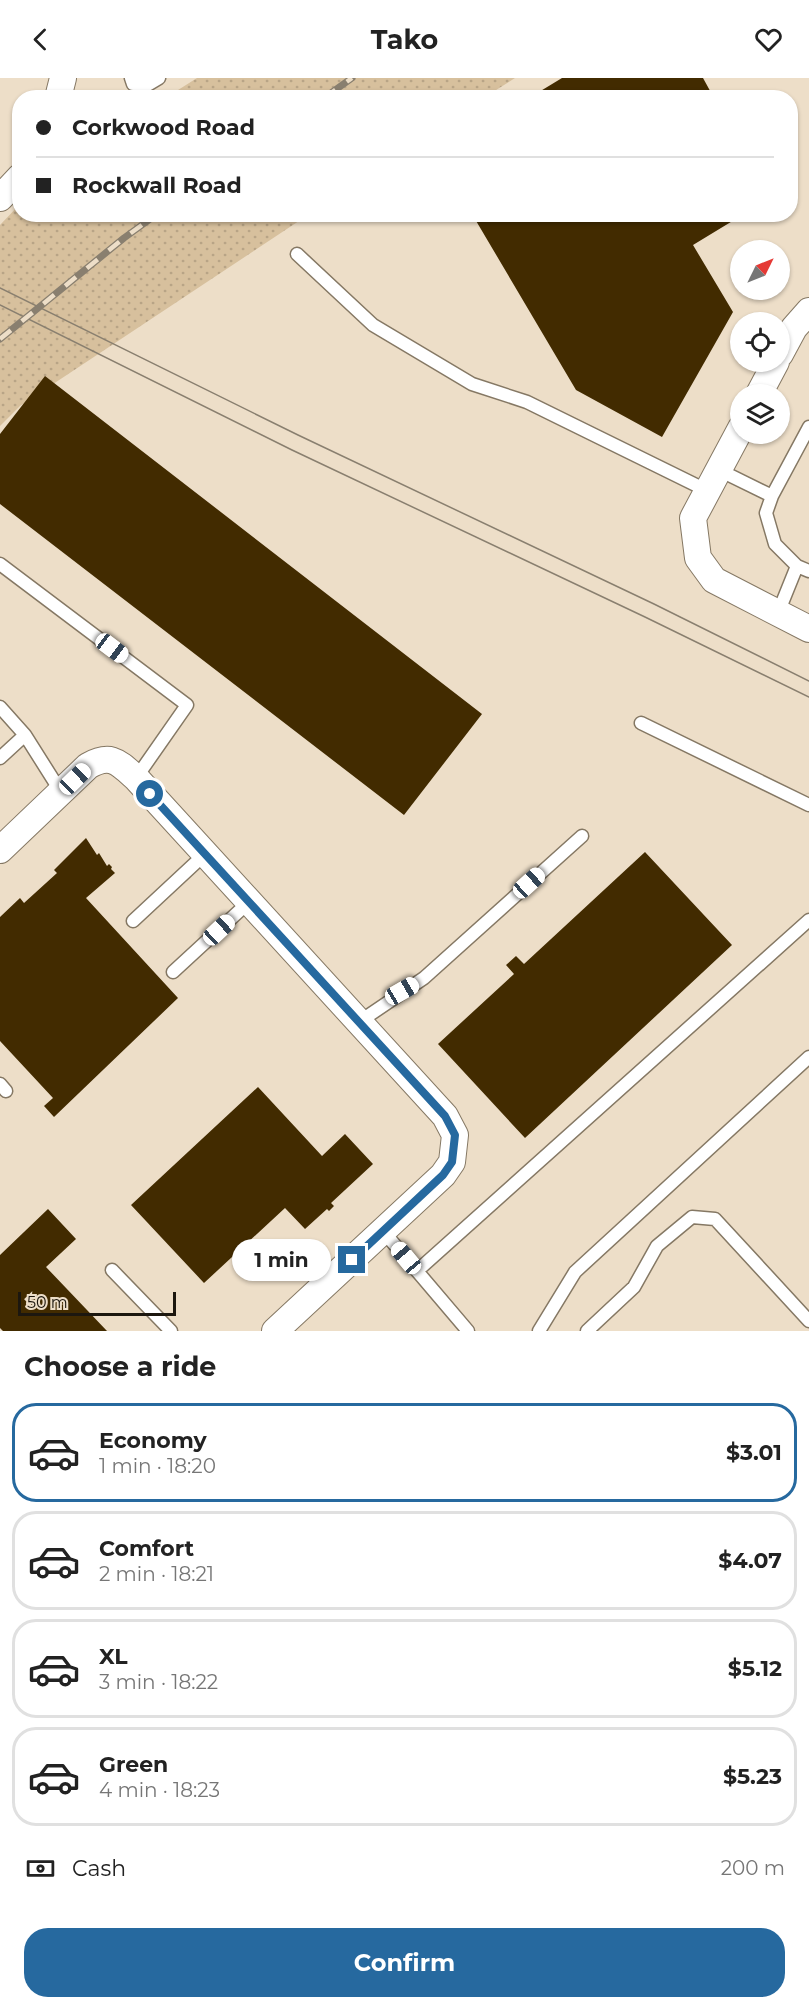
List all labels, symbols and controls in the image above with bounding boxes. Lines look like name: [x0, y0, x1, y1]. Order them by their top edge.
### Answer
icon: back: [24, 23, 57, 56]
text: Tako: [371, 23, 438, 56]
icon: heart: [752, 23, 785, 56]
text: Corkwood Road: [72, 114, 255, 141]
text: Rockwall Road: [72, 172, 242, 199]
north arrow: [730, 240, 790, 300]
map controls: [730, 240, 790, 444]
button: locate: [730, 312, 790, 372]
button: layers: [730, 384, 790, 444]
car: [92, 630, 132, 666]
car: [56, 760, 94, 798]
route start: [136, 780, 163, 807]
car: [510, 864, 548, 902]
car: [200, 911, 238, 949]
car: [382, 974, 422, 1008]
car: [388, 1238, 424, 1278]
callout: 1 min: [232, 1239, 331, 1281]
route end: [338, 1246, 365, 1273]
text: 1 min: [254, 1248, 309, 1272]
scale bar: [18, 1289, 176, 1316]
text: 50 m: [27, 1293, 68, 1312]
text: Choose a ride: [24, 1350, 216, 1383]
icon: car: [27, 1426, 81, 1480]
text: Economy: [99, 1427, 207, 1454]
text: $3.01: [726, 1439, 782, 1466]
text: 1 min · 18:20: [99, 1454, 216, 1478]
icon: car: [27, 1534, 81, 1588]
text: Comfort: [99, 1535, 194, 1562]
text: $4.07: [718, 1547, 782, 1574]
text: 2 min · 18:21: [99, 1562, 214, 1586]
icon: car: [27, 1642, 81, 1696]
text: XL: [99, 1643, 128, 1670]
text: $5.12: [728, 1655, 782, 1682]
text: 3 min · 18:22: [99, 1670, 218, 1694]
icon: car: [27, 1750, 81, 1804]
text: Green: [99, 1751, 168, 1778]
text: $5.23: [723, 1763, 782, 1790]
text: 4 min · 18:23: [99, 1778, 220, 1802]
icon: cash: [24, 1852, 57, 1885]
text: Cash: [72, 1855, 126, 1882]
text: 200 m: [721, 1856, 785, 1880]
button: Confirm: [24, 1928, 785, 1997]

